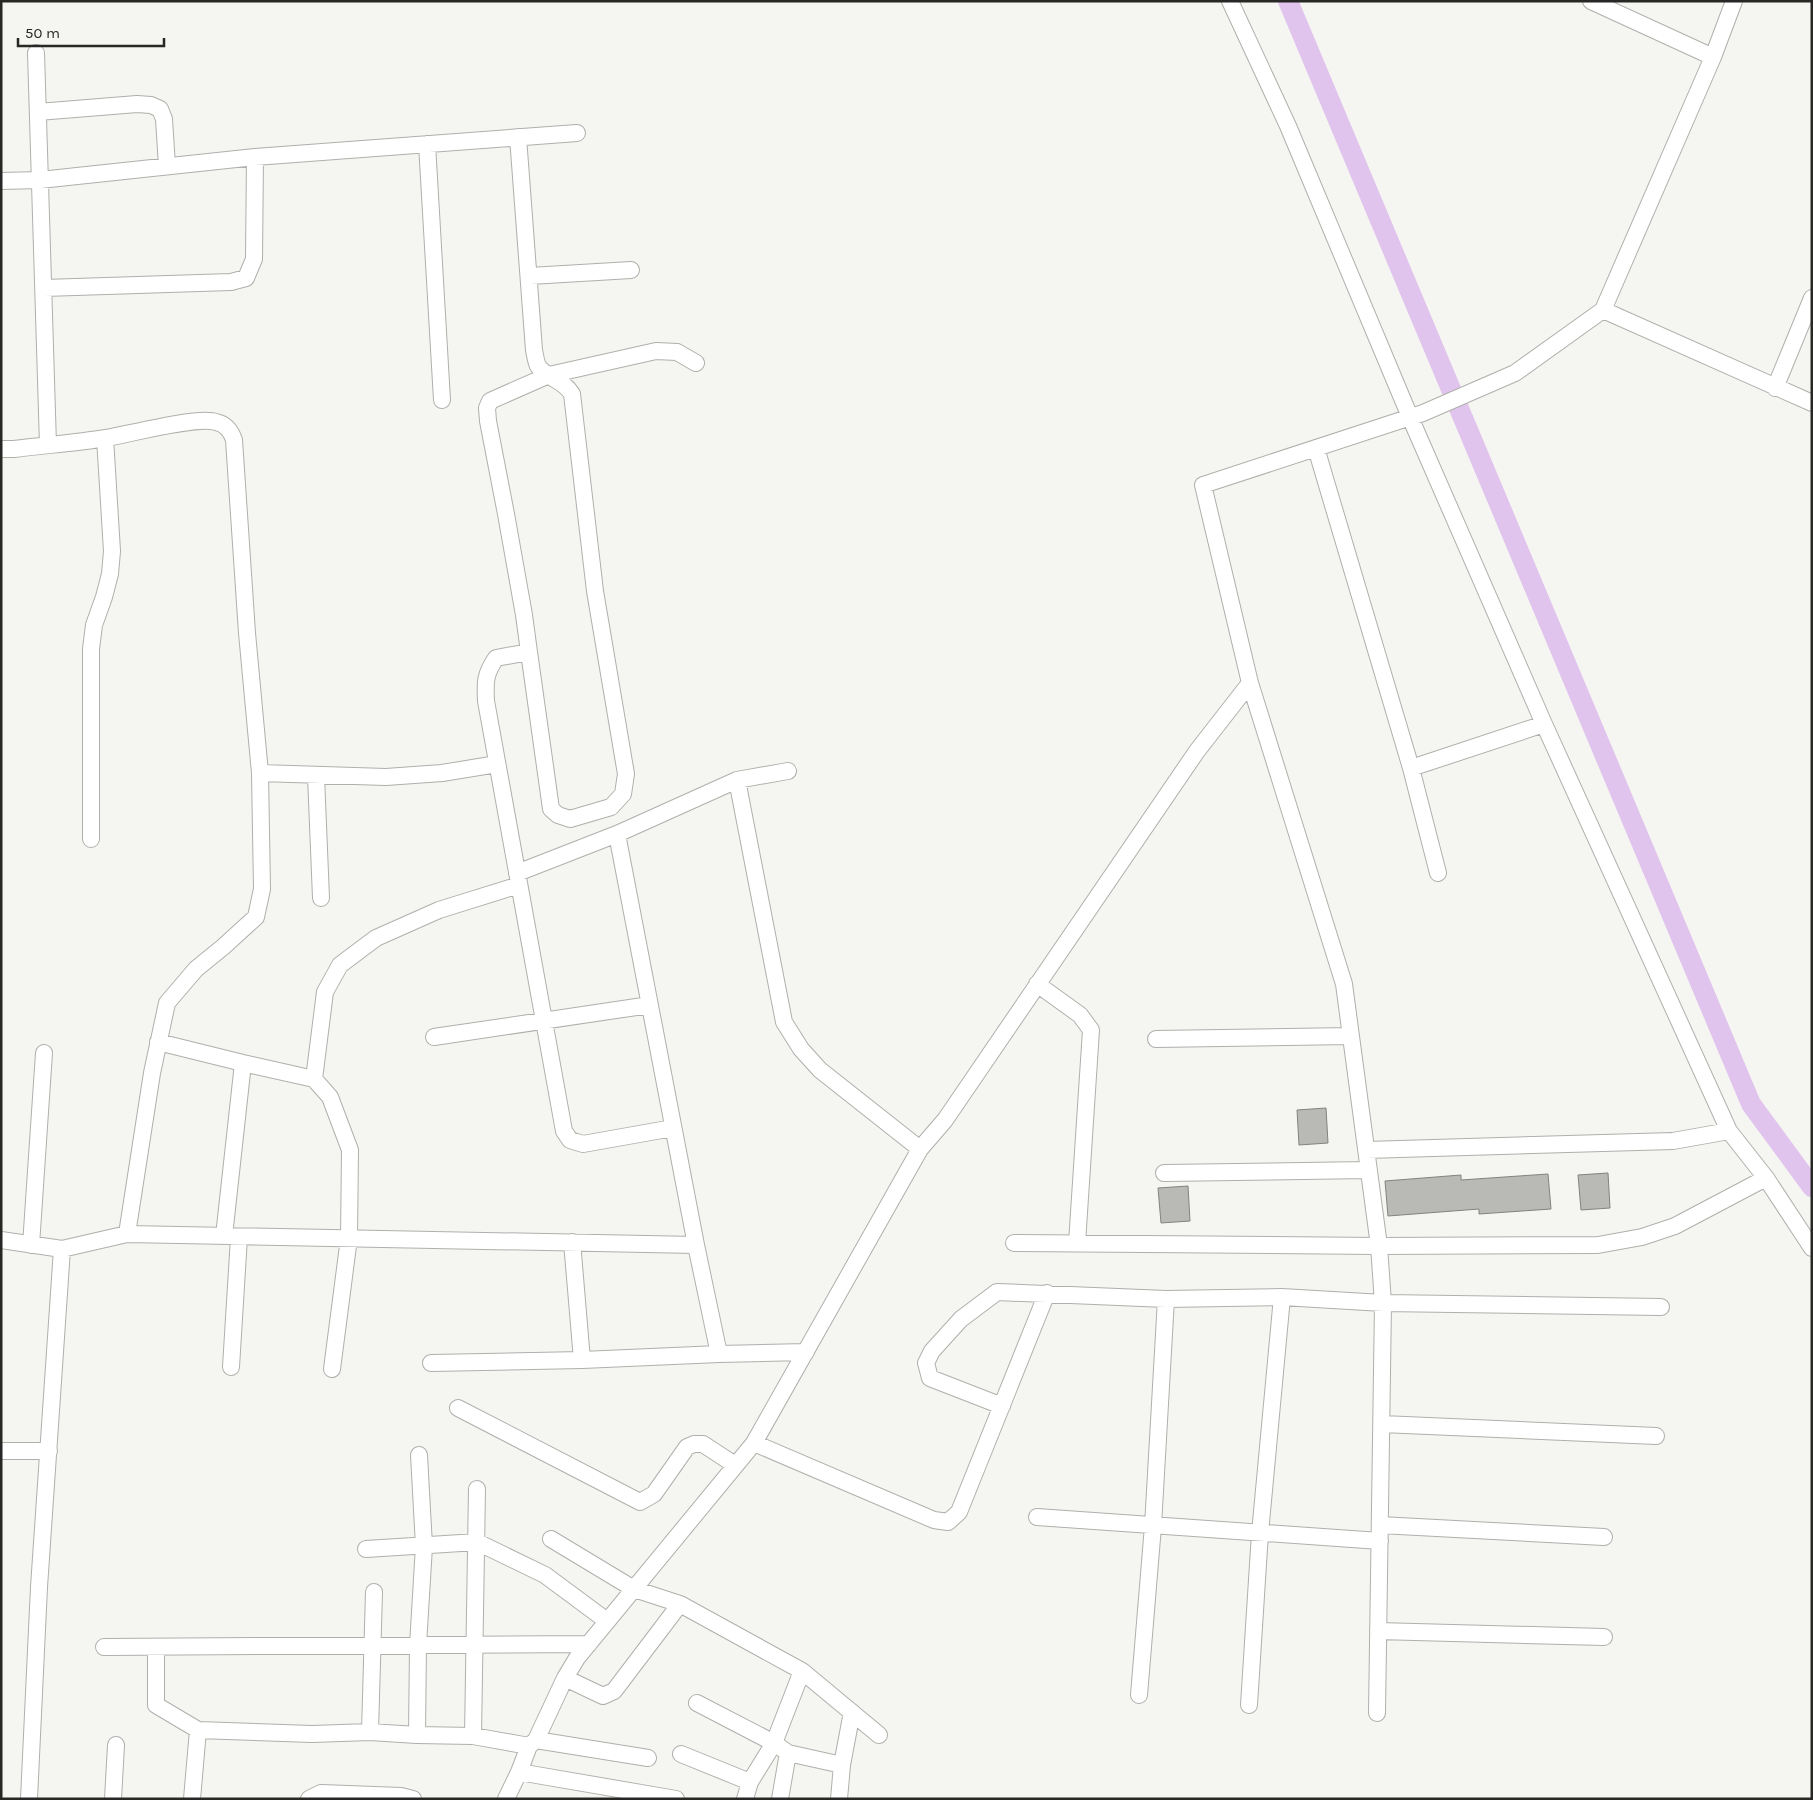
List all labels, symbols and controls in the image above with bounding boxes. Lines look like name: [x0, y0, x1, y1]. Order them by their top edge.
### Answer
scale bar: [18, 15, 164, 47]
text: 50 m: [25, 24, 60, 42]

